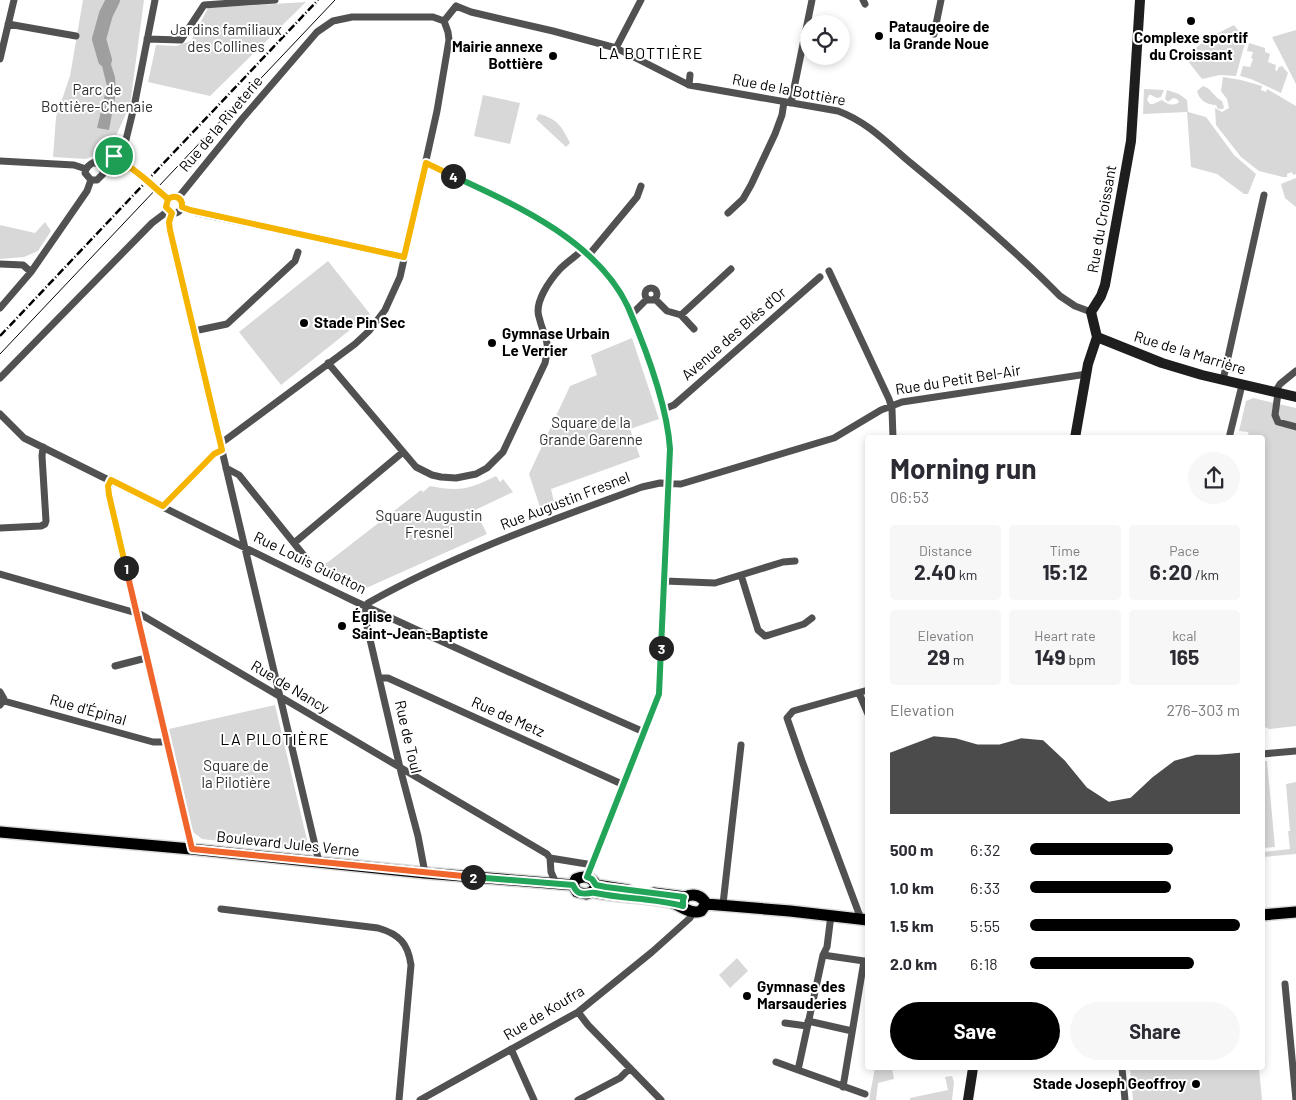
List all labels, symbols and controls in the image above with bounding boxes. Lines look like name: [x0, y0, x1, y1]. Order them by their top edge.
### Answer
map controls: [800, 15, 850, 65]
button: locate: [800, 15, 850, 65]
marker: Complexe sportif du Croissant: [1185, 15, 1197, 27]
place label: Pataugeoire de la Grande Noue: [889, 17, 990, 52]
park label: Jardins familiaux des Collines: [170, 20, 282, 55]
place label: Complexe sportif du Croissant: [1134, 28, 1248, 63]
marker: Pataugeoire de la Grande Noue: [873, 30, 885, 42]
place label: Mairie annexe Bottière: [452, 37, 543, 72]
district label: LA BOTTIÈRE: [599, 43, 703, 62]
marker: Mairie annexe Bottière: [547, 50, 559, 62]
street label: Rue de la Bottière: [731, 69, 847, 109]
street label: Rue de la Riveterie: [175, 72, 266, 175]
park label: Parc de Bottière-Chenaie: [41, 80, 153, 115]
pin: [93, 135, 135, 177]
icon: arrive: [100, 142, 128, 170]
street label: Rue du Croissant: [1083, 163, 1119, 274]
pin: 4: [440, 164, 466, 188]
text: 4: [449, 168, 458, 185]
street label: Avenue des Blés d'Or: [677, 283, 790, 384]
place label: Stade Pin Sec: [314, 313, 405, 331]
marker: Stade Pin Sec: [298, 317, 310, 329]
place label: Gymnase Urbain Le Verrier: [502, 324, 610, 359]
street label: Rue de la Marrière: [1132, 326, 1248, 378]
marker: Gymnase Urbain Le Verrier: [486, 337, 498, 349]
street label: Rue du Petit Bel-Air: [894, 360, 1022, 398]
park label: Square de la Grande Garenne: [539, 413, 643, 448]
text: Morning run: [890, 451, 1037, 485]
button: share: [1188, 452, 1240, 504]
street label: Rue Augustin Fresnel: [497, 467, 632, 533]
text: 06:53: [890, 487, 929, 506]
park label: Square Augustin Fresnel: [376, 506, 482, 541]
street label: Rue Louis Guiotton: [251, 527, 370, 597]
text: Distance: [919, 542, 972, 559]
text: Time: [1050, 542, 1080, 559]
text: Pace: [1169, 542, 1199, 559]
pin: 1: [114, 556, 138, 580]
text: 2.40: [914, 559, 956, 584]
text: 15:12: [1042, 559, 1088, 584]
text: 6:20: [1150, 559, 1192, 584]
text: 1: [124, 560, 129, 577]
text: km: [956, 566, 977, 583]
text: /km: [1192, 566, 1219, 583]
place label: Église Saint-Jean-Baptiste: [352, 607, 488, 642]
marker: Église Saint-Jean-Baptiste: [336, 620, 348, 632]
text: Elevation: [917, 627, 974, 644]
text: Heart rate: [1034, 627, 1096, 644]
text: kcal: [1172, 627, 1197, 644]
pin: 3: [648, 636, 674, 660]
text: 3: [658, 640, 665, 657]
text: 29: [927, 644, 950, 669]
text: 149: [1034, 644, 1066, 669]
text: 165: [1169, 644, 1199, 669]
text: m: [950, 651, 964, 668]
text: bpm: [1066, 651, 1096, 668]
street label: Rue de Nancy: [248, 656, 333, 717]
street label: Rue d'Épinal: [48, 690, 129, 729]
street label: Rue de Metz: [469, 692, 548, 740]
street label: Rue de Toul: [392, 698, 426, 775]
text: Elevation: [890, 700, 954, 719]
text: 276–303 m: [1166, 700, 1240, 719]
district label: LA PILOTIÈRE: [220, 729, 330, 748]
park label: Square de la Pilotière: [201, 756, 271, 791]
street label: Boulevard Jules Verne: [216, 827, 361, 859]
text: 500 m: [890, 840, 933, 859]
text: 6:32: [970, 840, 1000, 859]
pin: 2: [460, 864, 486, 890]
text: 2: [470, 869, 477, 886]
text: 1.0 km: [890, 878, 934, 897]
text: 6:33: [970, 878, 1000, 897]
text: 1.5 km: [890, 916, 934, 935]
text: 5:55: [970, 916, 1000, 935]
text: 2.0 km: [890, 954, 937, 973]
text: 6:18: [970, 954, 998, 973]
place label: Gymnase des Marsauderies: [757, 977, 847, 1012]
street label: Rue de Koufra: [500, 981, 587, 1043]
marker: Gymnase des Marsauderies: [741, 990, 753, 1002]
button: Save: [890, 1002, 1060, 1060]
button: Share: [1070, 1002, 1240, 1060]
place label: Stade Joseph Geoffroy: [1033, 1074, 1186, 1092]
marker: Stade Joseph Geoffroy: [1190, 1078, 1202, 1090]

